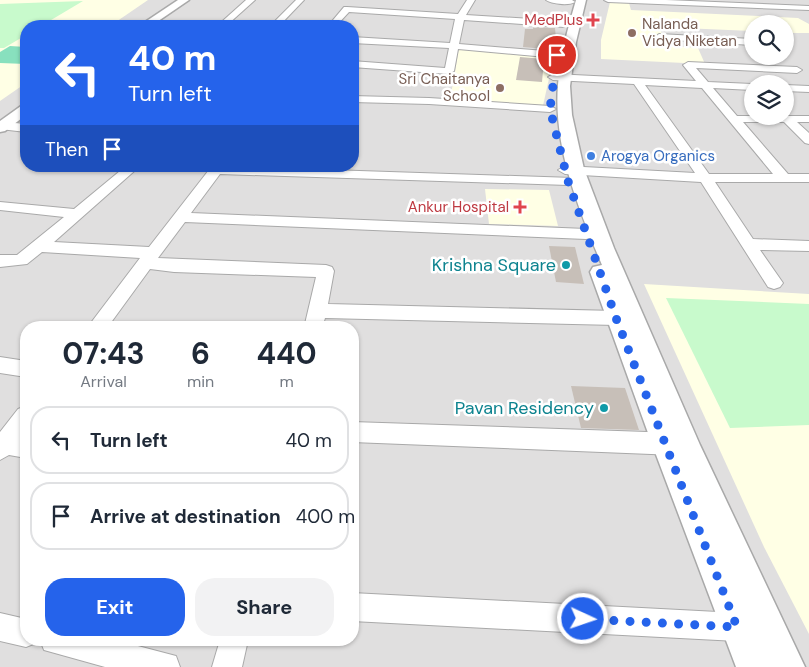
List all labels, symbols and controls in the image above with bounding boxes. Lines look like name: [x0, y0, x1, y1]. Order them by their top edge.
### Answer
place label: MedPlus: [524, 10, 583, 30]
marker: MedPlus: [587, 14, 599, 26]
place label: Nalanda Vidya Niketan: [642, 14, 737, 51]
map controls: [744, 15, 794, 125]
button: search: [744, 15, 794, 65]
marker: Nalanda Vidya Niketan: [626, 27, 638, 39]
pin: [536, 34, 578, 76]
text: 40 m: [128, 35, 217, 81]
icon: left: [45, 40, 110, 105]
icon: arrive: [543, 41, 571, 69]
place label: Sri Chaitanya School: [399, 69, 490, 106]
button: layers: [744, 75, 794, 125]
text: Turn left: [128, 79, 212, 108]
marker: Sri Chaitanya School: [494, 82, 506, 94]
icon: arrive: [98, 135, 126, 163]
text: Then: [45, 137, 88, 162]
place label: Arogya Organics: [601, 146, 715, 166]
marker: Arogya Organics: [585, 150, 597, 162]
place label: Ankur Hospital: [408, 197, 509, 217]
marker: Ankur Hospital: [513, 200, 527, 214]
place label: Krishna Square: [432, 253, 556, 277]
marker: Krishna Square: [560, 259, 572, 271]
text: 07:43: [62, 334, 145, 373]
text: 6: [191, 334, 210, 373]
text: 440: [257, 334, 317, 373]
text: Arrival: [80, 371, 127, 392]
text: min: [187, 371, 214, 392]
text: m: [279, 371, 294, 392]
place label: Pavan Residency: [455, 396, 594, 420]
marker: Pavan Residency: [598, 402, 610, 414]
icon: left: [47, 426, 75, 454]
text: Turn left: [90, 428, 168, 453]
text: 40 m: [285, 428, 332, 453]
icon: arrive: [47, 502, 75, 530]
text: Arrive at destination: [90, 504, 281, 529]
text: 400 m: [296, 504, 355, 529]
button: Exit: [45, 578, 185, 636]
button: Share: [195, 578, 334, 636]
position arrow: [556, 592, 608, 644]

